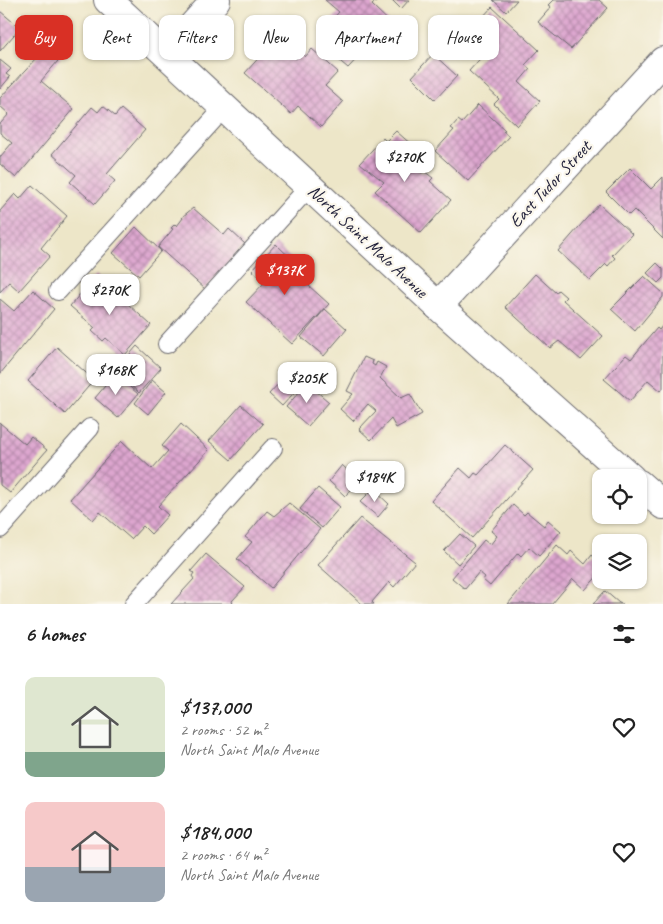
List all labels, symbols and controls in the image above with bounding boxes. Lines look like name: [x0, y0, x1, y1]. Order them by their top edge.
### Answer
chip: Buy: [15, 15, 73, 60]
chip: Rent: [83, 15, 149, 60]
chip: Filters: [159, 15, 234, 60]
chip: New: [244, 15, 306, 60]
chip: Apartment: [316, 15, 418, 60]
chip: House: [428, 15, 499, 60]
street label: East Tudor Street: [504, 135, 597, 232]
pin: $270K: [370, 140, 440, 183]
text: $270K: [387, 147, 423, 167]
street label: North Saint Malo Avenue: [304, 180, 433, 303]
pin: $137K: [250, 254, 320, 296]
text: $137K: [267, 260, 303, 280]
pin: $270K: [75, 274, 145, 316]
text: $270K: [92, 280, 128, 300]
pin: $168K: [81, 354, 151, 396]
text: $168K: [97, 360, 135, 380]
pin: $205K: [272, 362, 342, 404]
text: $205K: [289, 368, 325, 388]
pin: $184K: [340, 460, 410, 503]
text: $184K: [357, 467, 393, 487]
map controls: [592, 469, 647, 589]
button: locate: [592, 469, 647, 524]
button: layers: [592, 534, 647, 589]
icon: filters: [610, 620, 638, 648]
text: 6 homes: [25, 621, 85, 647]
text: $137,000: [180, 694, 250, 720]
icon: home: [65, 697, 125, 757]
icon: heart: [610, 713, 638, 741]
text: 2 rooms · 52 m²: [180, 720, 266, 740]
text: North Saint Malo Avenue: [180, 740, 318, 760]
text: $184,000: [180, 819, 250, 845]
icon: home: [65, 822, 125, 882]
icon: heart: [610, 838, 638, 866]
text: 2 rooms · 64 m²: [180, 845, 266, 865]
text: North Saint Malo Avenue: [180, 865, 318, 885]

